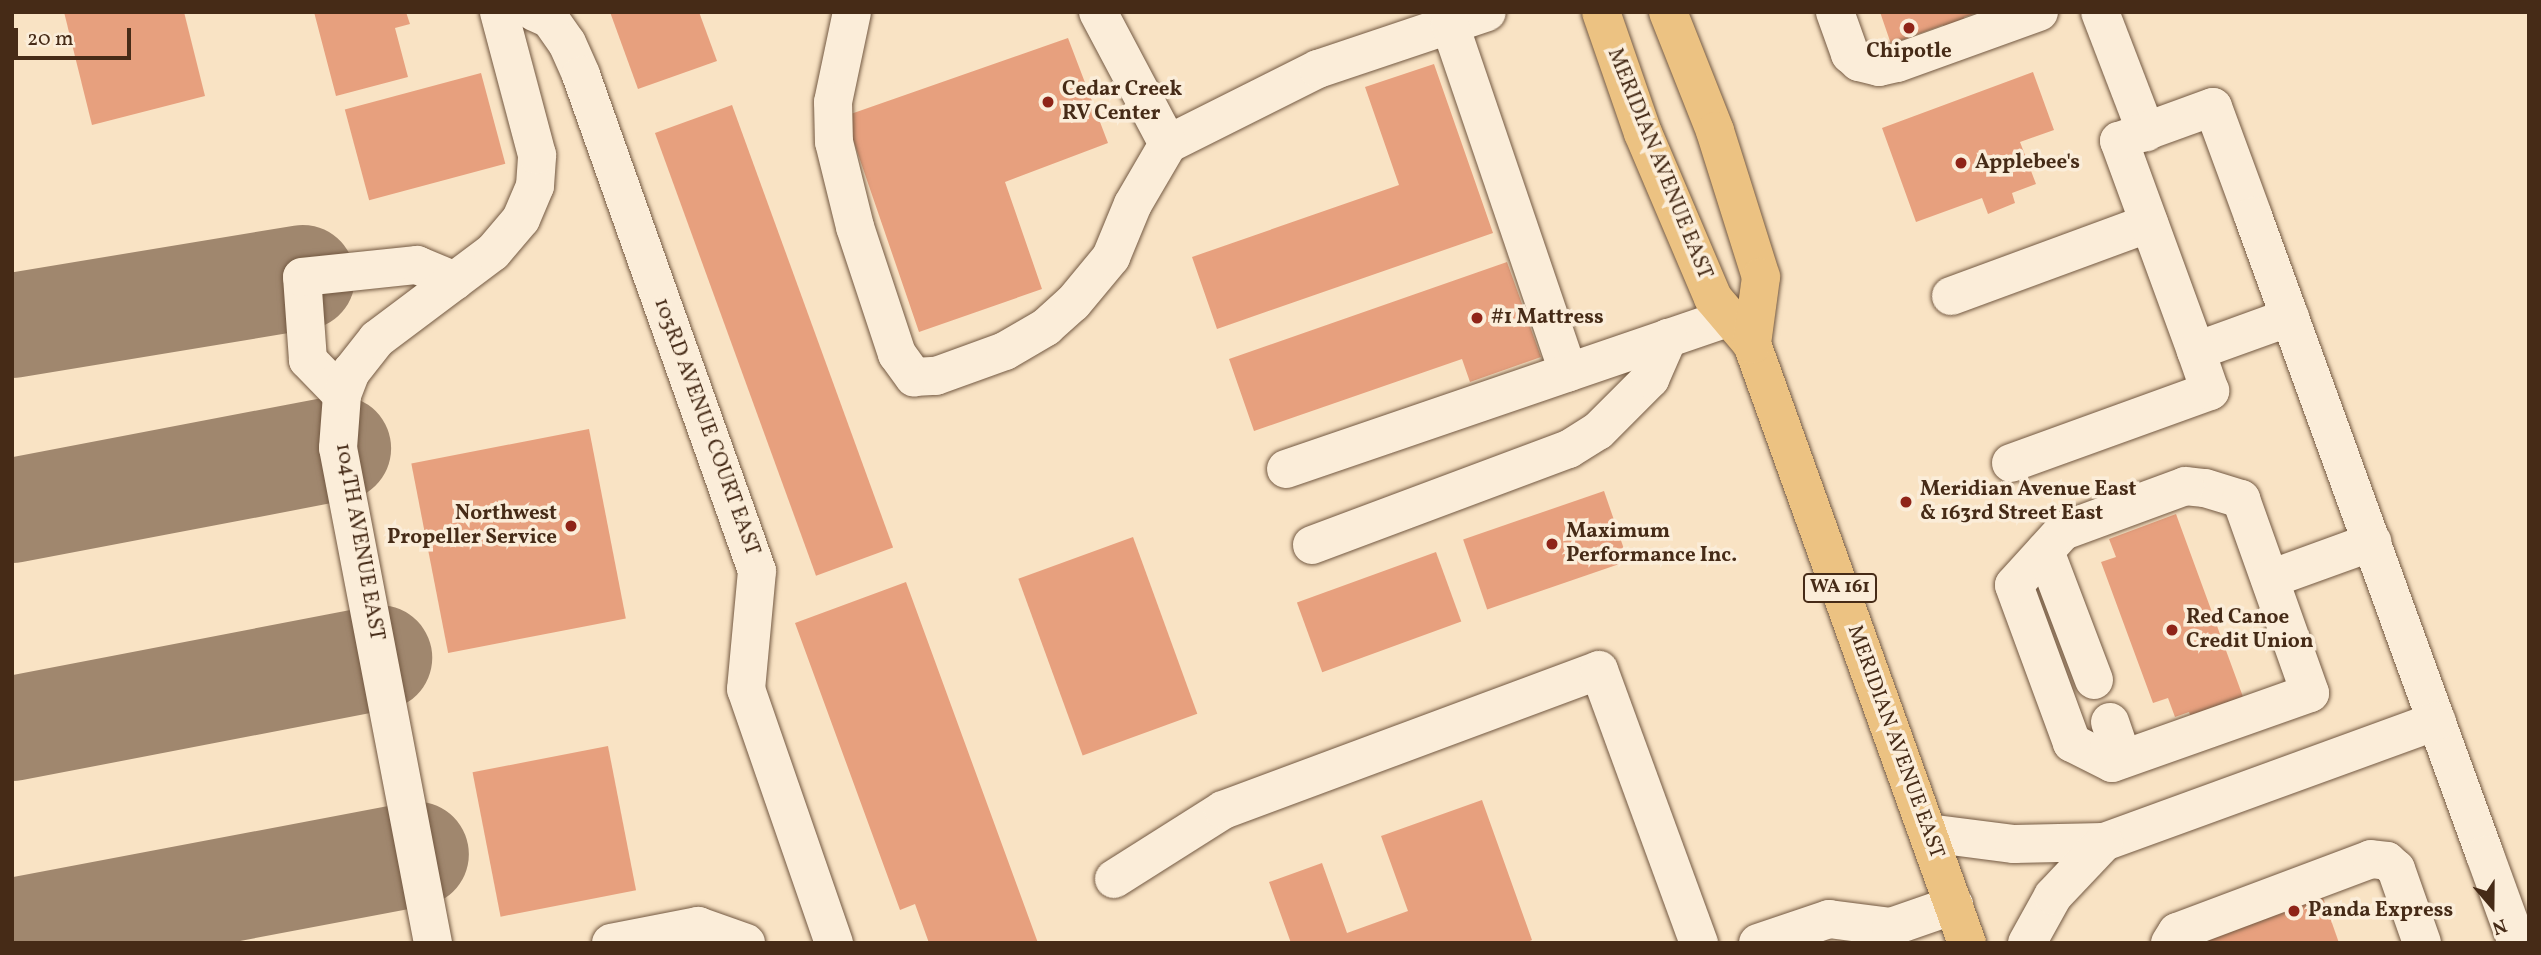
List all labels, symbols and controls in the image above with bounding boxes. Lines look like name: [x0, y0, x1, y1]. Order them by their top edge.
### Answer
scale bar: [18, 14, 135, 58]
marker: Chipotle: [1901, 20, 1917, 36]
text: 20 m: [27, 25, 73, 54]
place label: Chipotle: [1866, 39, 1952, 65]
street label: MERIDIAN AVENUE EAST: [1601, 45, 1717, 283]
place label: Cedar Creek RV Center: [1062, 77, 1182, 127]
marker: Cedar Creek RV Center: [1040, 94, 1056, 110]
place label: Applebee's: [1975, 150, 2080, 176]
marker: Applebee's: [1953, 155, 1969, 171]
street label: 103RD AVENUE COURT EAST: [648, 295, 764, 559]
place label: #1 Mattress: [1491, 305, 1604, 331]
marker: #1 Mattress: [1469, 310, 1485, 326]
street label: 104TH AVENUE EAST: [329, 441, 389, 643]
place label: Meridian Avenue East & 163rd Street East: [1920, 477, 2136, 527]
marker: Meridian Avenue East & 163rd Street East: [1898, 494, 1914, 510]
place label: Northwest Propeller Service: [387, 501, 557, 551]
marker: Northwest Propeller Service: [563, 518, 579, 534]
place label: Maximum Performance Inc.: [1566, 519, 1737, 569]
marker: Maximum Performance Inc.: [1544, 536, 1560, 552]
road number: WA 161: [1801, 572, 1878, 604]
place label: Red Canoe Credit Union: [2186, 605, 2314, 655]
street label: MERIDIAN AVENUE EAST: [1841, 622, 1949, 862]
marker: Red Canoe Credit Union: [2164, 622, 2180, 638]
north arrow: [2457, 871, 2527, 941]
place label: Panda Express: [2308, 898, 2453, 924]
marker: Panda Express: [2286, 903, 2302, 919]
text: N: [2488, 911, 2510, 940]

